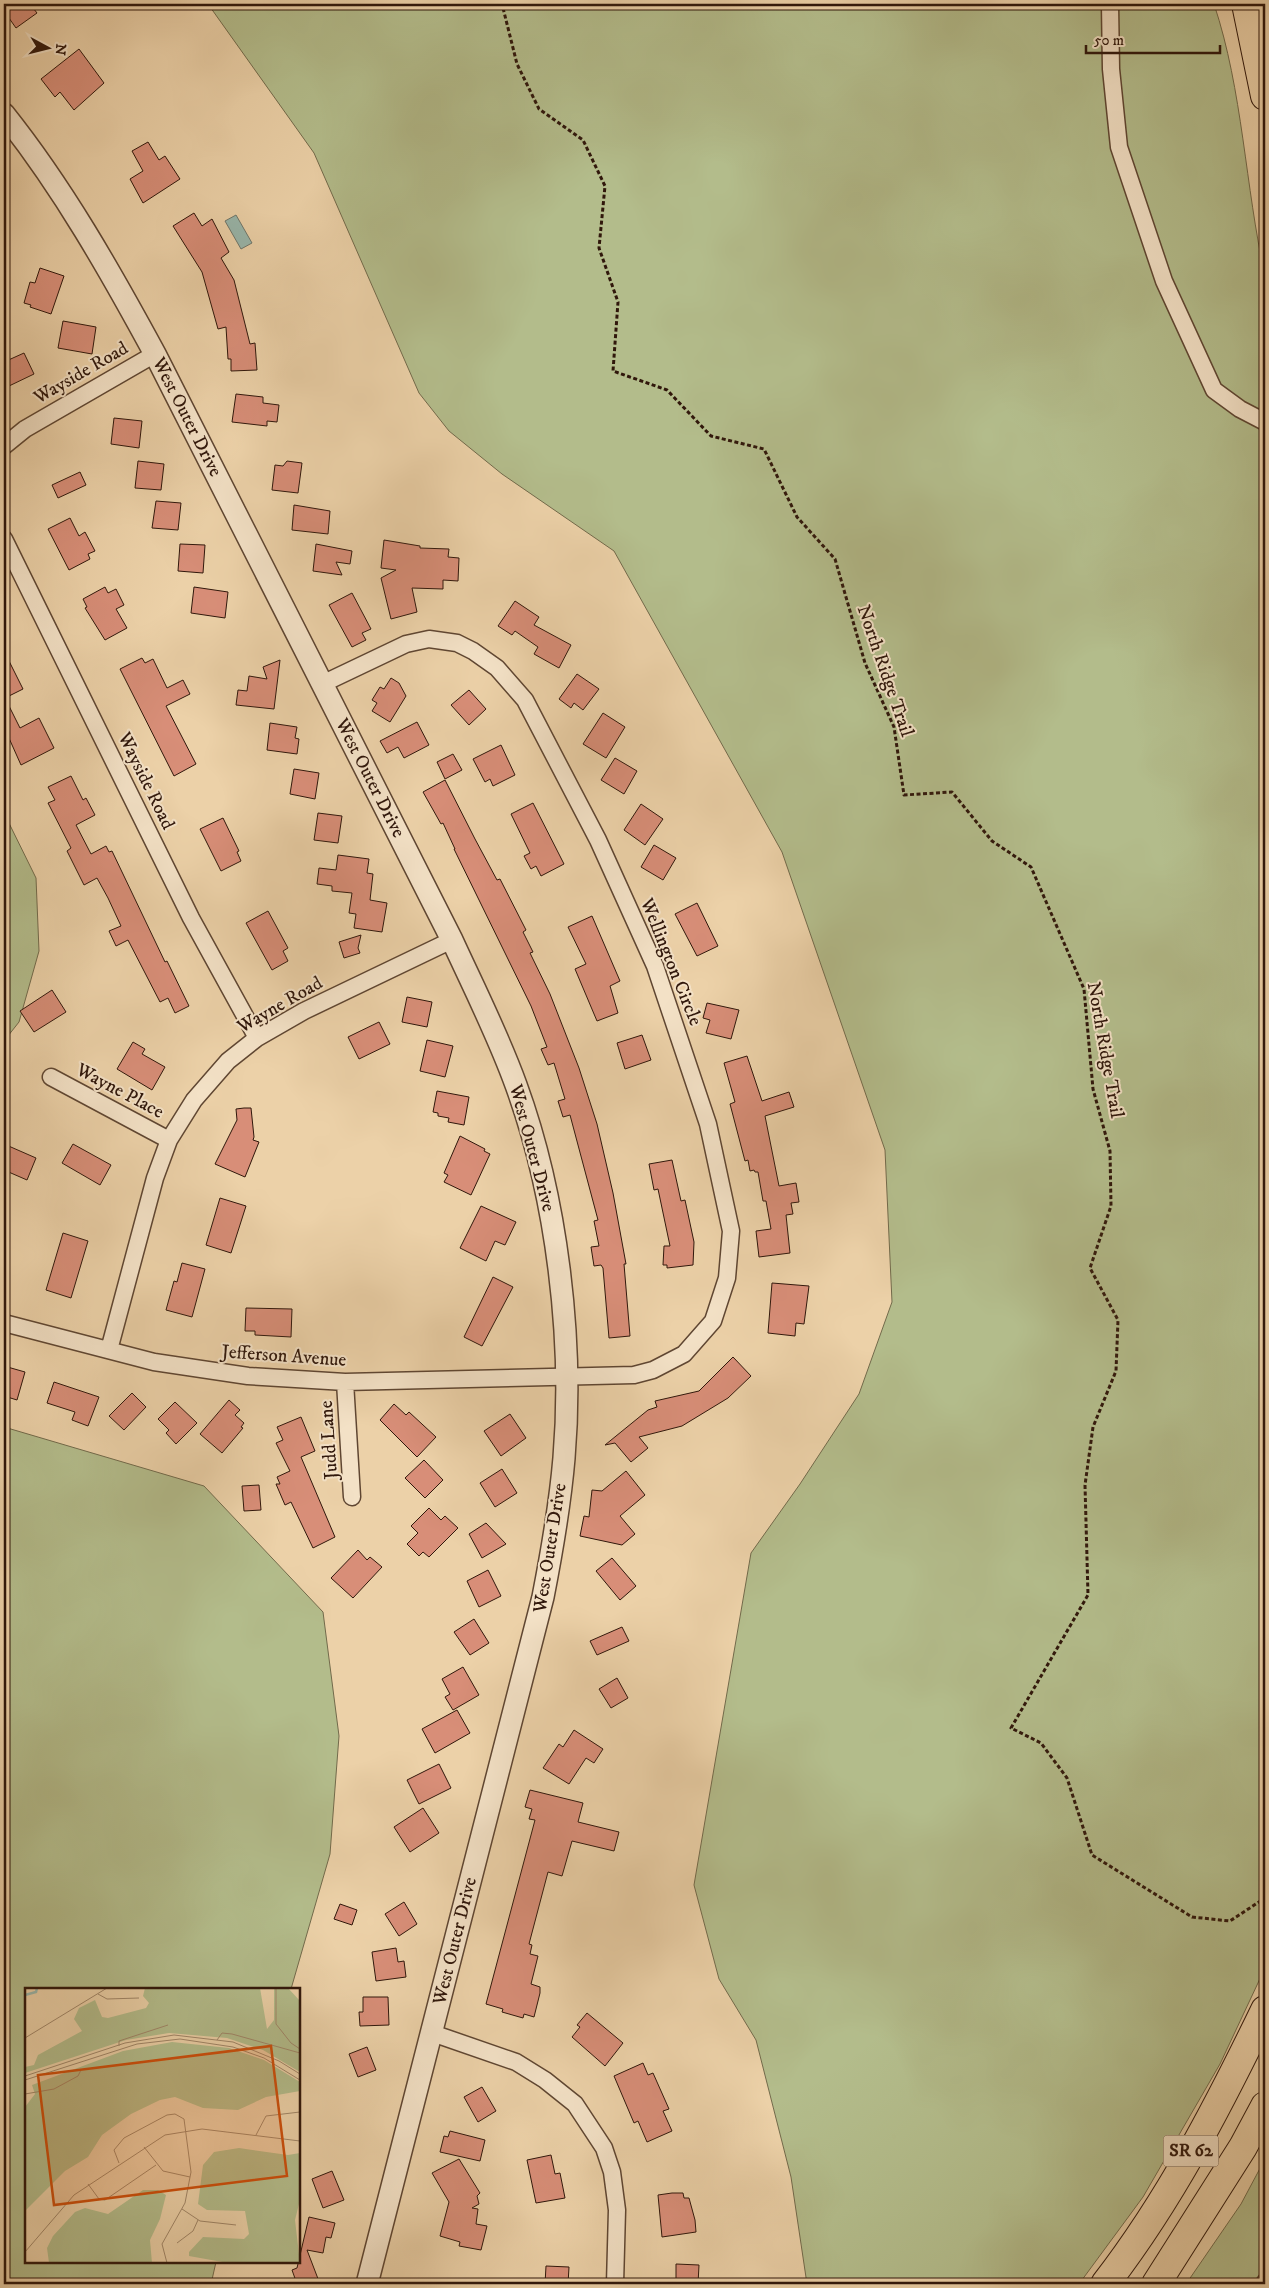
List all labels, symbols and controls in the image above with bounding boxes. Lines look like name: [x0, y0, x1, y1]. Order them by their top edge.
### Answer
north arrow: [22, 22, 72, 72]
scale bar: [1086, 22, 1220, 54]
text: 50 m: [1094, 31, 1124, 50]
text: N: [50, 43, 70, 57]
street label: Wayside Road: [29, 336, 133, 410]
street label: West Outer Drive: [147, 353, 227, 481]
street label: North Ridge Trail: [852, 602, 918, 740]
street label: West Outer Drive: [330, 714, 410, 842]
street label: Wayside Road: [112, 728, 180, 834]
street label: Wellington Circle: [635, 894, 707, 1029]
street label: Wayne Road: [233, 971, 327, 1039]
street label: North Ridge Trail: [1082, 980, 1128, 1120]
street label: Wayne Place: [71, 1058, 168, 1124]
street label: West Outer Drive: [504, 1081, 560, 1214]
street label: Jefferson Avenue: [219, 1340, 347, 1372]
street label: Judd Lane: [315, 1400, 343, 1482]
street label: West Outer Drive: [528, 1481, 572, 1615]
street label: West Outer Drive: [428, 1875, 482, 2008]
inset map: [25, 1988, 300, 2263]
road number: SR 62: [1164, 2136, 1218, 2166]

